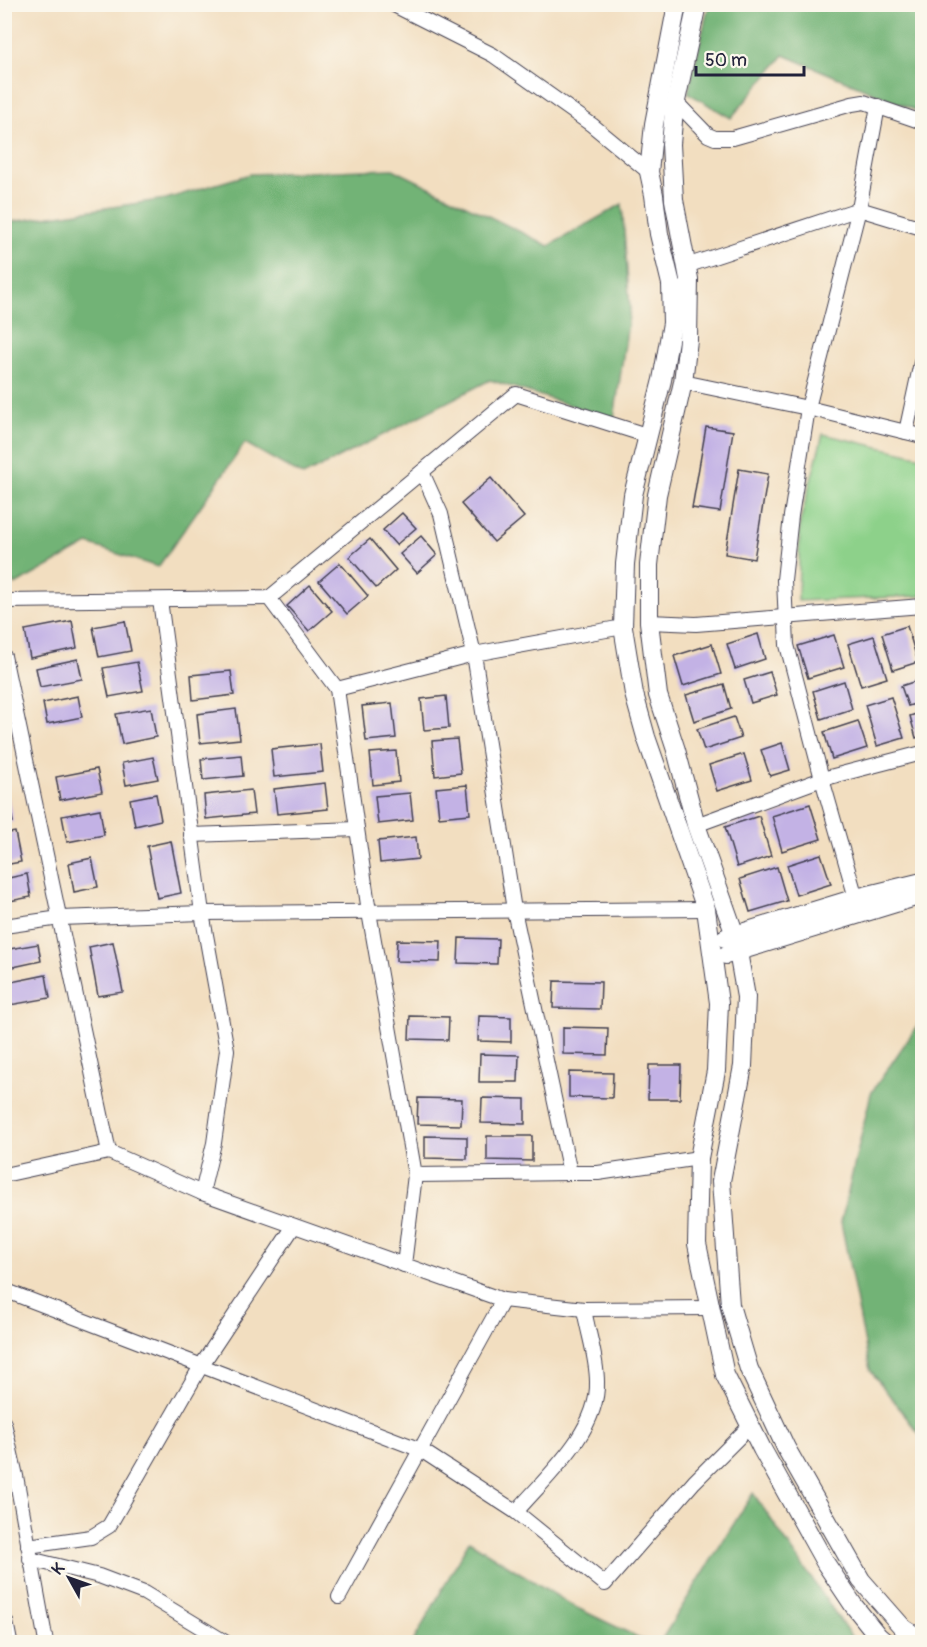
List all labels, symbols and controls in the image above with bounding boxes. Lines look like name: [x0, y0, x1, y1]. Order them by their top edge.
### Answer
scale bar: [696, 39, 804, 77]
text: 50 m: [705, 49, 747, 72]
north arrow: [39, 1548, 99, 1608]
text: K: [48, 1559, 69, 1579]

